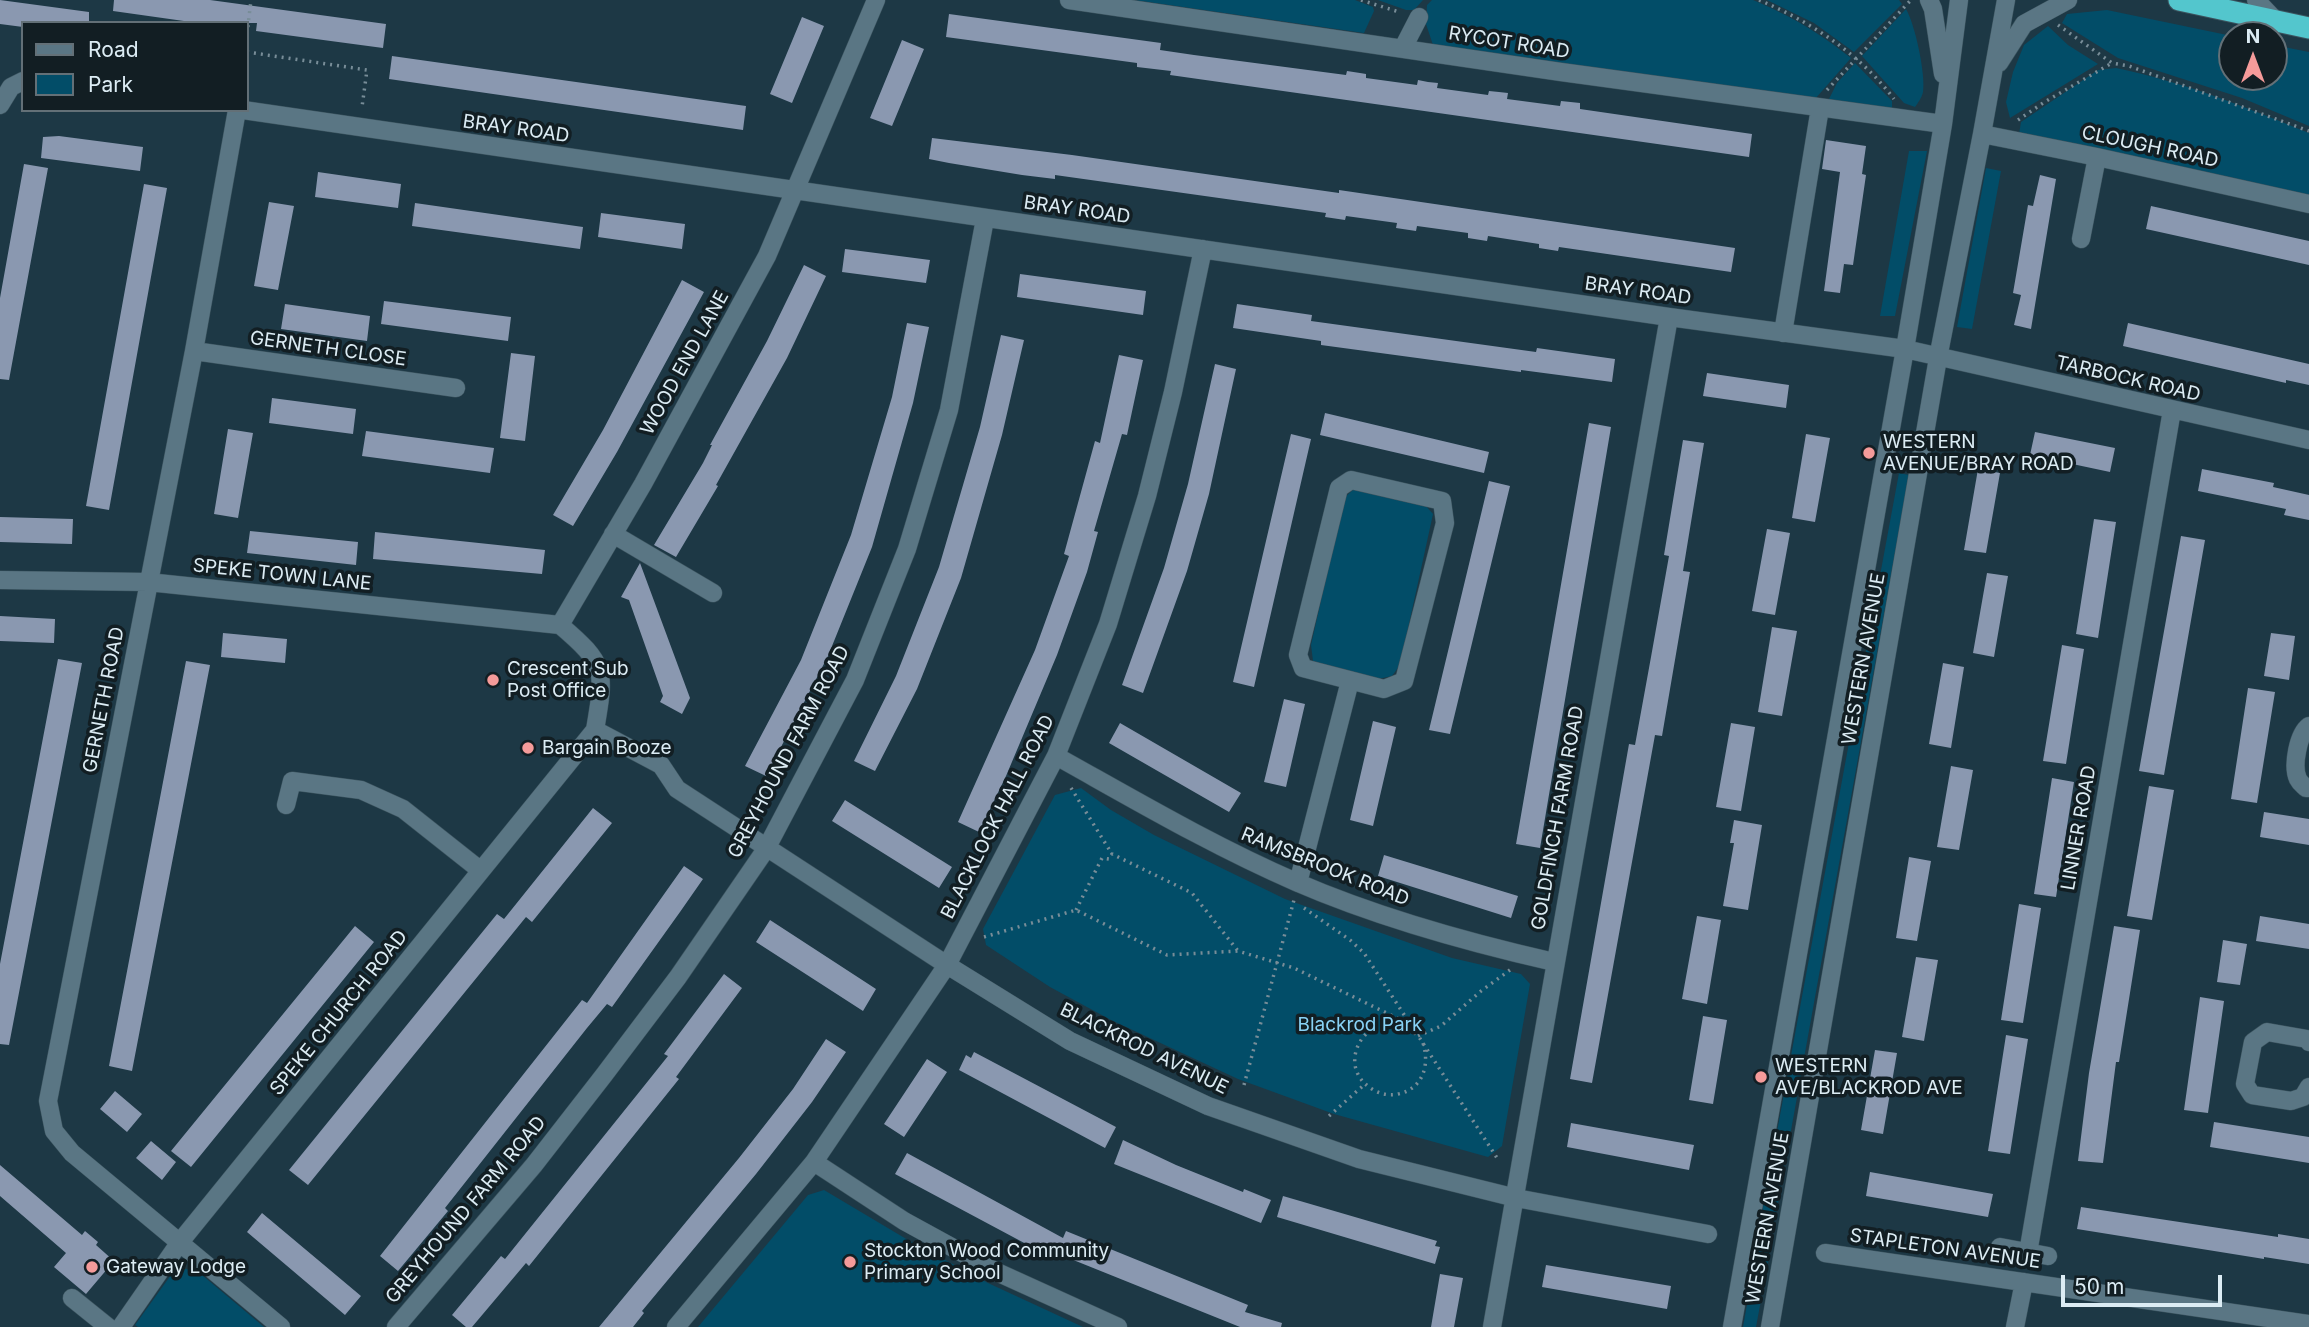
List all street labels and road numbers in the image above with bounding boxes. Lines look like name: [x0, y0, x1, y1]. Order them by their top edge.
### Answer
street label: RYCOT ROAD: [1447, 22, 1571, 64]
street label: BRAY ROAD: [461, 110, 571, 148]
street label: CLOUGH ROAD: [2079, 121, 2221, 173]
street label: BRAY ROAD: [1022, 191, 1132, 229]
street label: BRAY ROAD: [1583, 272, 1693, 310]
street label: WOOD END LANE: [636, 287, 734, 439]
street label: GERNETH CLOSE: [248, 327, 408, 371]
street label: TARBOCK ROAD: [2053, 351, 2203, 407]
street label: SPEKE TOWN LANE: [192, 554, 372, 596]
street label: WESTERN AVENUE: [1838, 571, 1890, 747]
street label: GERNETH ROAD: [79, 625, 129, 775]
street label: GREYHOUND FARM ROAD: [723, 642, 855, 862]
street label: GOLDFINCH FARM ROAD: [1527, 704, 1589, 932]
street label: BLACKLOCK HALL ROAD: [937, 711, 1059, 923]
street label: LINNER ROAD: [2057, 764, 2101, 892]
street label: RAMSBROOK ROAD: [1238, 823, 1412, 911]
street label: SPEKE CHURCH ROAD: [265, 926, 413, 1100]
street label: BLACKROD AVENUE: [1056, 998, 1232, 1100]
street label: GREYHOUND FARM ROAD: [381, 1112, 551, 1308]
street label: WESTERN AVENUE: [1742, 1130, 1794, 1306]
street label: STAPLETON AVENUE: [1848, 1224, 2042, 1274]

